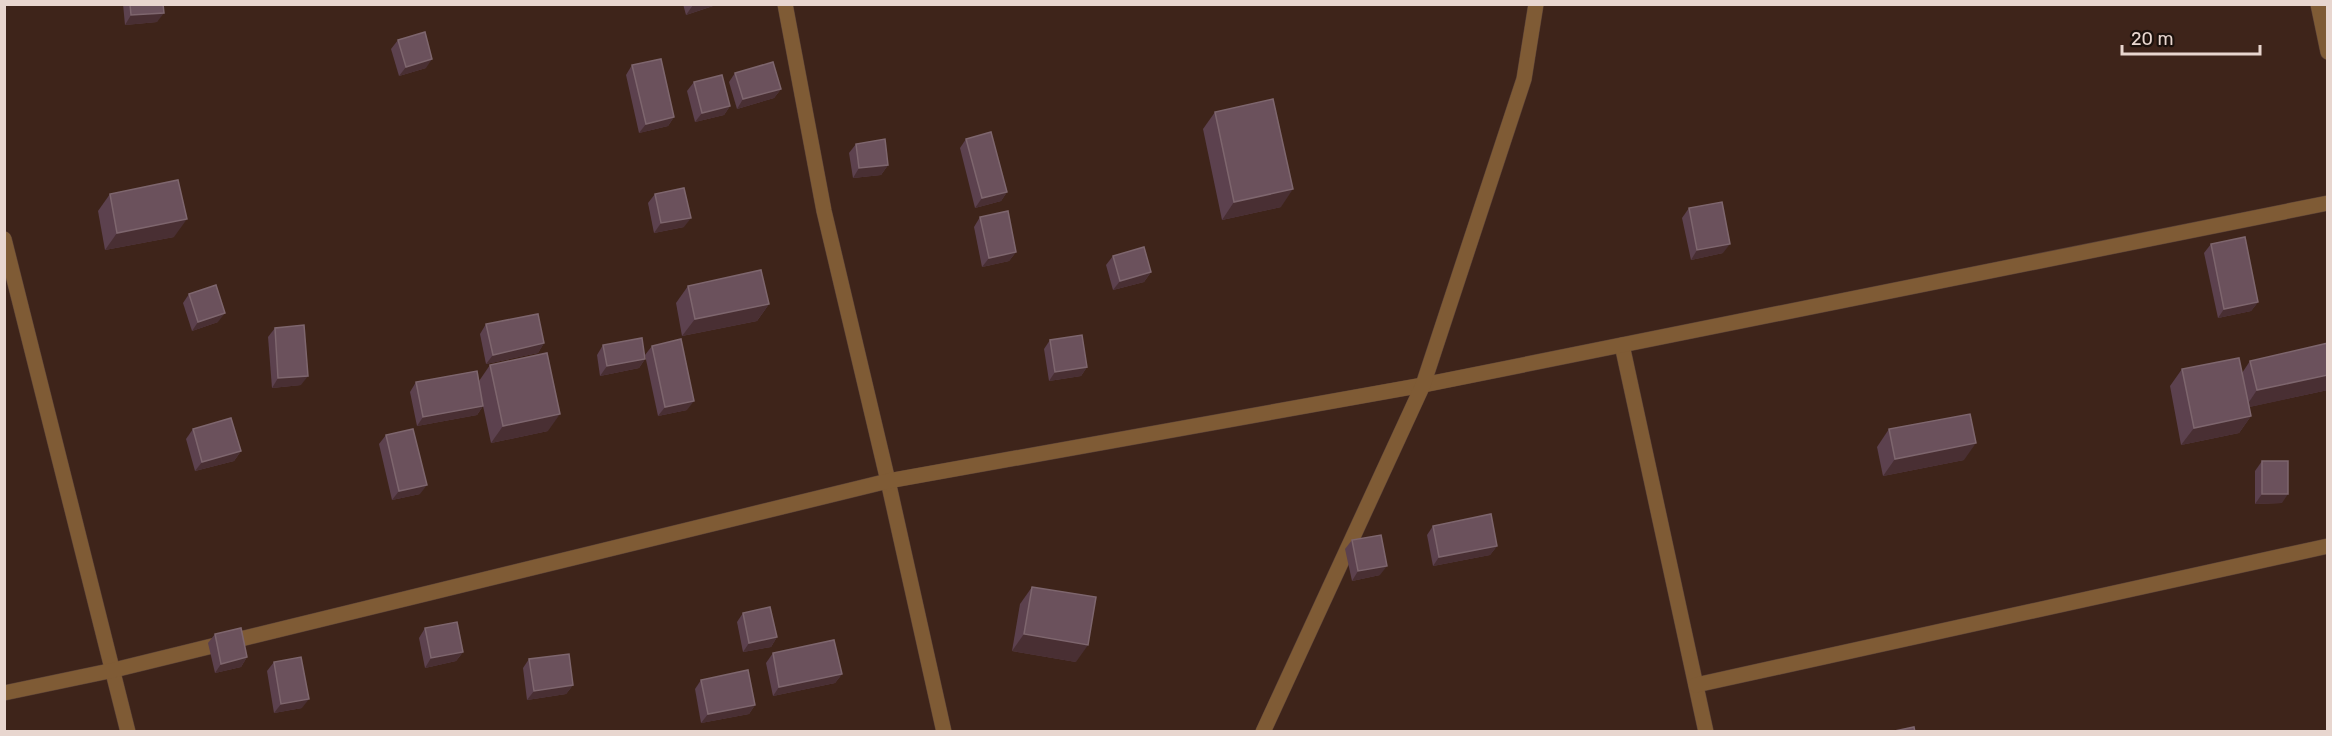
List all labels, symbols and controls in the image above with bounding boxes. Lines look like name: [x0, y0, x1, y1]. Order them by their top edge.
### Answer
scale bar: [2122, 18, 2260, 56]
text: 20 m: [2131, 28, 2173, 50]

